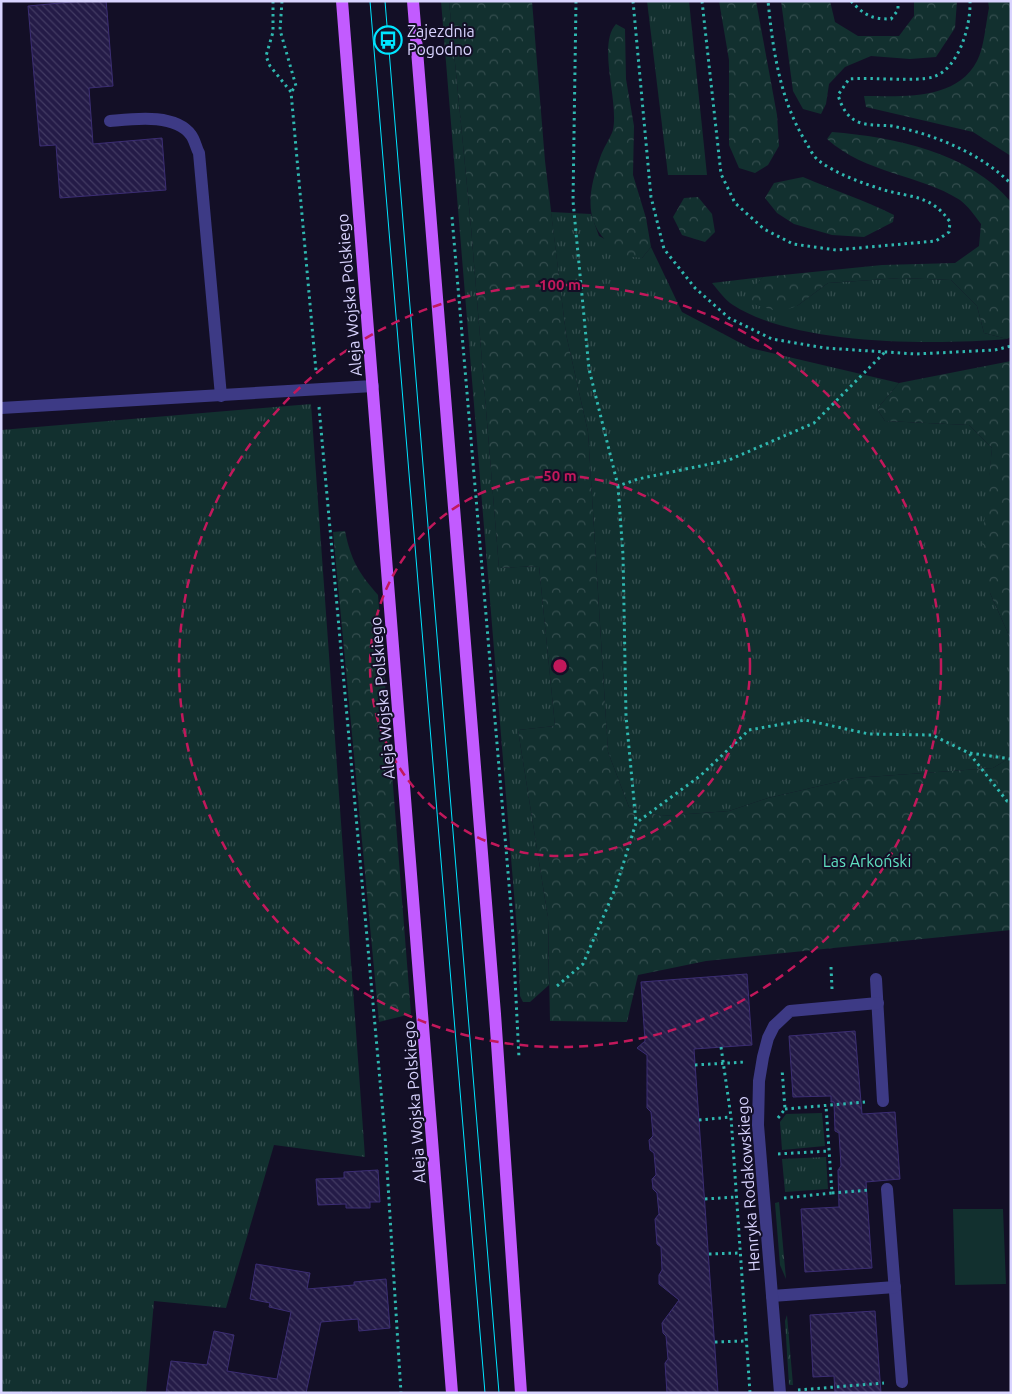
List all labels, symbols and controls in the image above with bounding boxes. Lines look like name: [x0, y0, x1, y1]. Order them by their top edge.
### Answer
place label: Zajezdnia Pogodno: [407, 22, 475, 58]
bus stop icon: Zajezdnia Pogodno: [373, 25, 403, 55]
street label: Aleja Wojska Polskiego: [333, 213, 365, 377]
text: 100 m: [539, 276, 581, 293]
text: 50 m: [543, 467, 577, 484]
street label: Aleja Wojska Polskiego: [366, 616, 398, 780]
centre of rings: [551, 657, 569, 675]
park label: Las Arkoński: [823, 852, 911, 870]
street label: Aleja Wojska Polskiego: [399, 1020, 429, 1184]
street label: Henryka Rodakowskiego: [733, 1096, 763, 1272]

